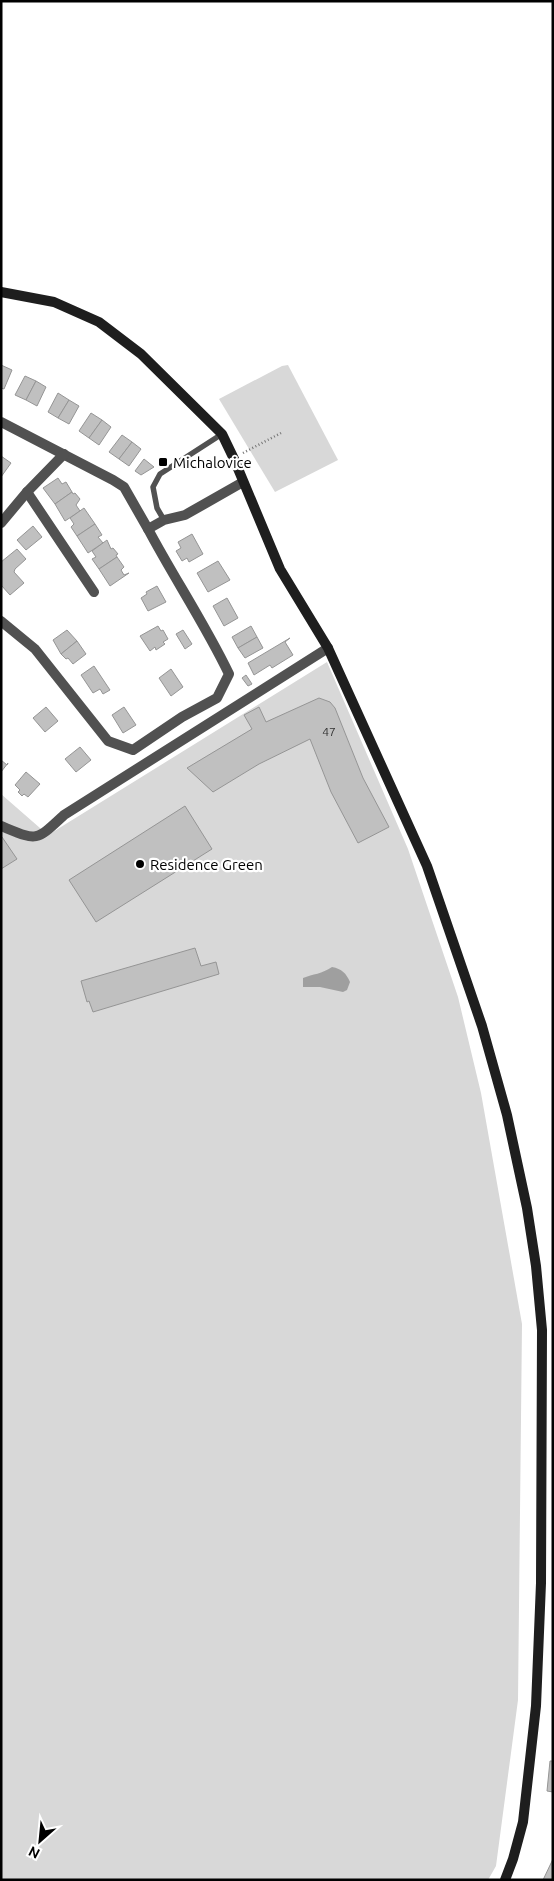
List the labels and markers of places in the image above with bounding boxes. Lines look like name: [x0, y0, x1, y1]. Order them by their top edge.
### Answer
place label: Michalovice: [173, 454, 252, 471]
marker: Michalovice: [157, 456, 169, 468]
place label: Residence Green: [150, 856, 263, 873]
marker: Residence Green: [134, 858, 146, 870]

